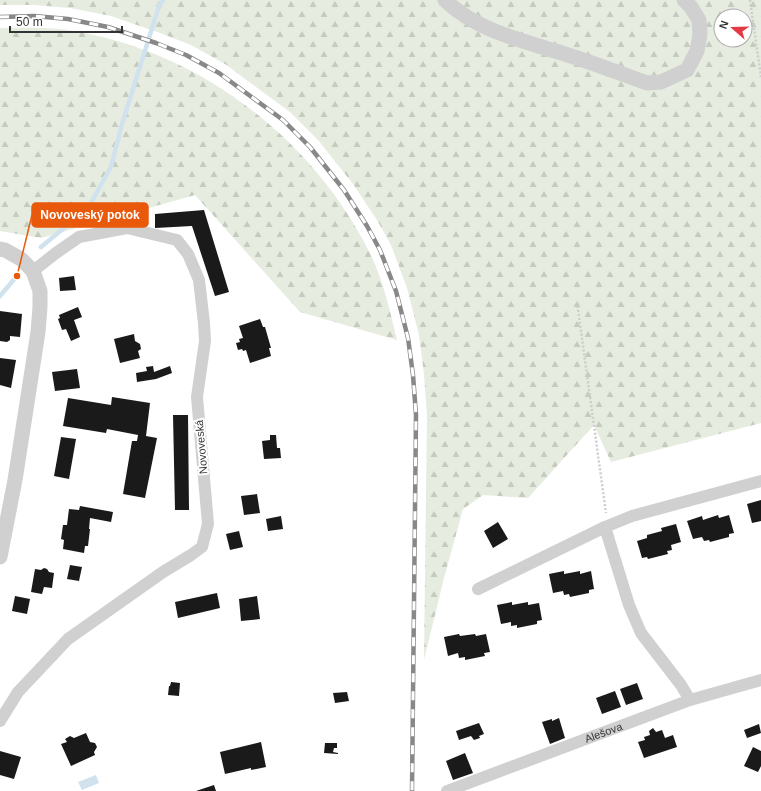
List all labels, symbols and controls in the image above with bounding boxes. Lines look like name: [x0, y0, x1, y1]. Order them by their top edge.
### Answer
scale bar: [10, 8, 122, 34]
north arrow: [713, 8, 753, 48]
text: 50 m: [16, 15, 43, 29]
text: N: [717, 19, 731, 30]
callout: Novoveský potok: [32, 203, 148, 227]
text: Novoveský potok: [40, 208, 140, 222]
street label: Novoveská: [193, 418, 209, 475]
street label: Alešova: [583, 720, 625, 745]

